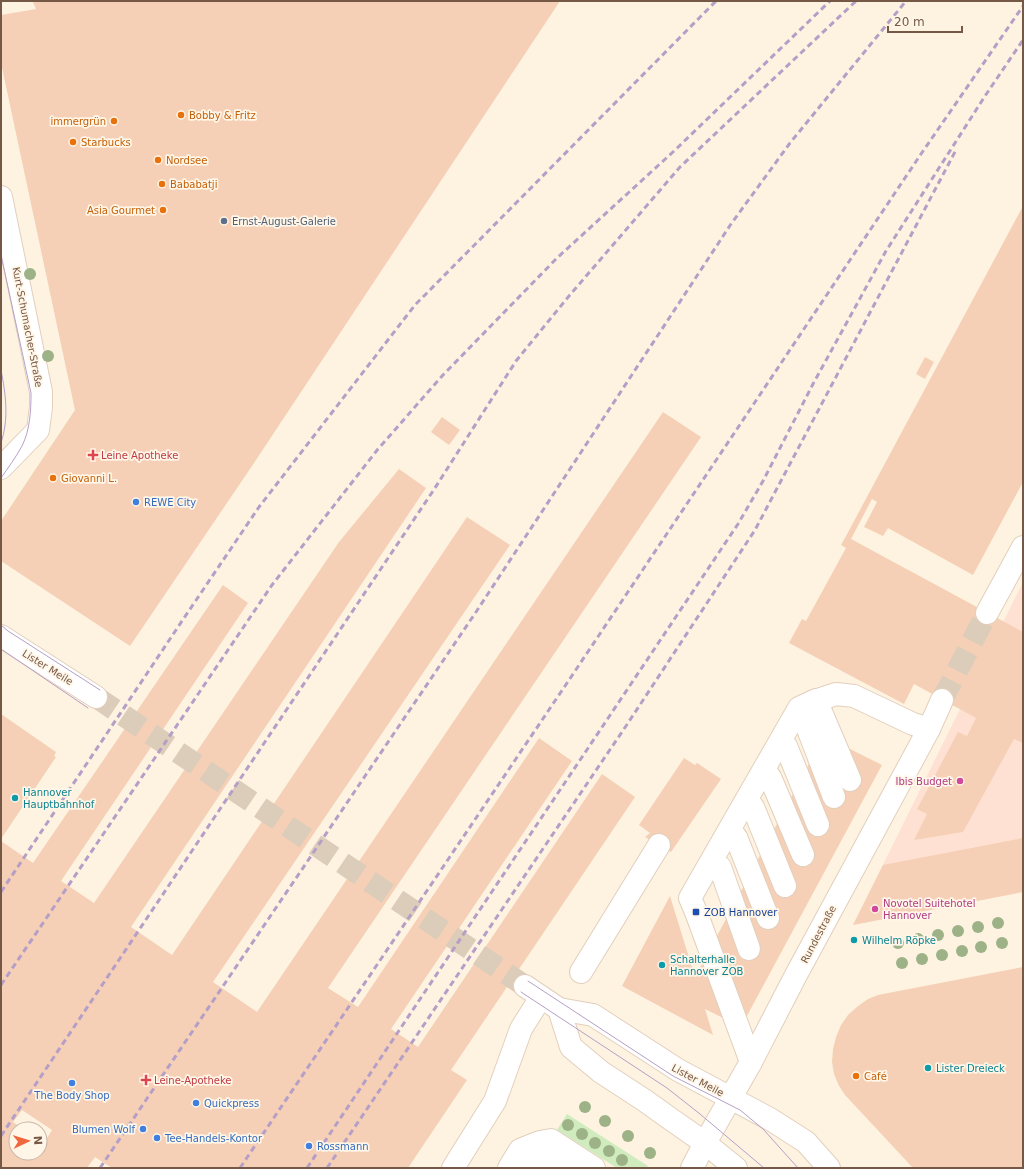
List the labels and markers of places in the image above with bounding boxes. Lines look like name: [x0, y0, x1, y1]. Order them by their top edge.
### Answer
marker: Bobby & Fritz: [176, 110, 186, 120]
place label: Bobby & Fritz: [189, 110, 256, 121]
place label: immergrün: [51, 116, 106, 127]
marker: immergrün: [109, 116, 119, 126]
marker: Starbucks: [68, 137, 78, 147]
place label: Starbucks: [81, 137, 131, 148]
marker: Nordsee: [153, 155, 163, 165]
place label: Nordsee: [166, 155, 207, 166]
marker: Bababatji: [157, 179, 167, 189]
place label: Bababatji: [170, 179, 217, 190]
place label: Asia Gourmet: [87, 205, 155, 216]
marker: Asia Gourmet: [158, 205, 168, 215]
marker: Ernst-August-Galerie: [219, 216, 229, 226]
place label: Ernst-August-Galerie: [232, 216, 336, 227]
marker: Leine Apotheke: [88, 450, 98, 460]
place label: Leine Apotheke: [101, 450, 178, 461]
marker: Giovanni L.: [48, 473, 58, 483]
place label: Giovanni L.: [61, 473, 117, 484]
marker: REWE City: [131, 497, 141, 507]
place label: REWE City: [144, 497, 196, 508]
place label: Ibis Budget: [896, 776, 952, 787]
marker: Ibis Budget: [955, 776, 965, 786]
place label: Hannover Hauptbahnhof: [23, 787, 95, 810]
marker: Hannover Hauptbahnhof: [10, 793, 20, 803]
place label: Novotel Suitehotel Hannover: [883, 898, 976, 921]
marker: Novotel Suitehotel Hannover: [870, 904, 880, 914]
marker: ZOB Hannover: [691, 907, 701, 917]
place label: ZOB Hannover: [704, 907, 778, 918]
marker: Wilhelm Röpke: [849, 935, 859, 945]
place label: Wilhelm Röpke: [862, 935, 936, 946]
place label: Schalterhalle Hannover ZOB: [670, 954, 744, 977]
marker: Schalterhalle Hannover ZOB: [657, 960, 667, 970]
marker: Lister Dreieck: [923, 1063, 933, 1073]
place label: Lister Dreieck: [936, 1063, 1005, 1074]
marker: Café: [851, 1071, 861, 1081]
place label: Café: [864, 1071, 887, 1082]
marker: Leine-Apotheke: [141, 1075, 151, 1085]
place label: Leine-Apotheke: [154, 1075, 232, 1086]
marker: The Body Shop: [67, 1078, 77, 1088]
place label: The Body Shop: [33, 1090, 110, 1101]
marker: Quickpress: [191, 1098, 201, 1108]
place label: Quickpress: [204, 1098, 259, 1109]
place label: Blumen Wolf: [72, 1124, 135, 1135]
marker: Blumen Wolf: [138, 1124, 148, 1134]
marker: Tee-Handels-Kontor: [152, 1133, 162, 1143]
place label: Tee-Handels-Kontor: [164, 1133, 263, 1144]
marker: Rossmann: [304, 1141, 314, 1151]
place label: Rossmann: [317, 1141, 369, 1152]

